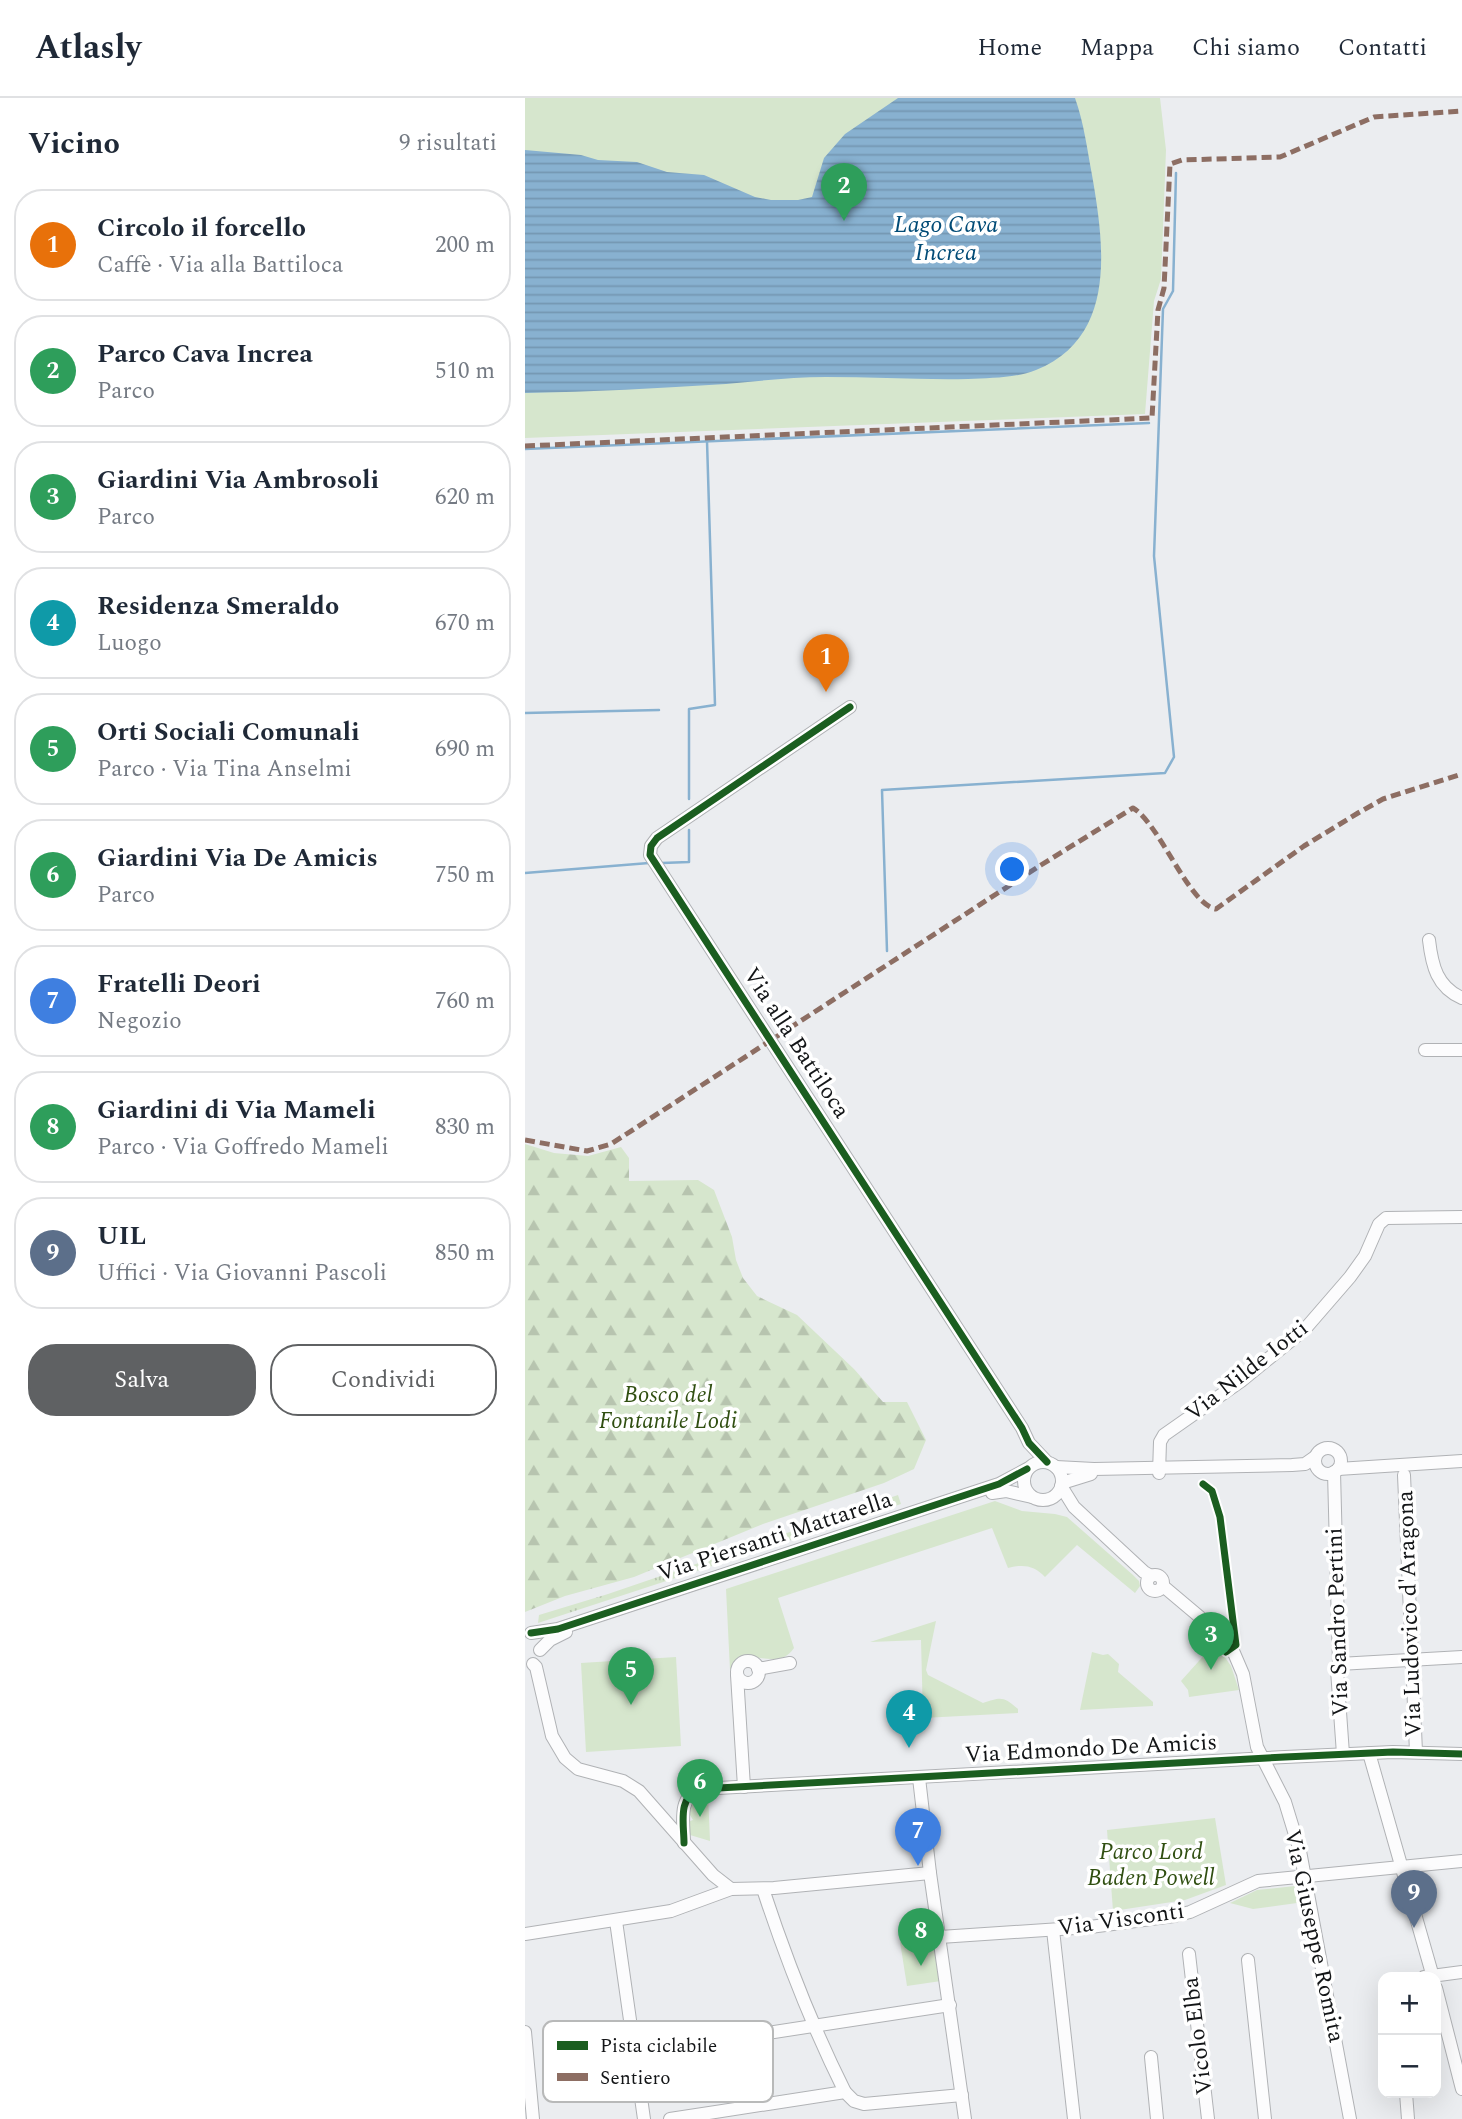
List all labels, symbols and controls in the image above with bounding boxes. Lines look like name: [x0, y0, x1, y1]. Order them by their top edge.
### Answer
text: Atlasly: [35, 23, 141, 73]
text: Home: [977, 30, 1042, 66]
text: Mappa: [1080, 30, 1154, 66]
text: Chi siamo: [1192, 30, 1300, 66]
text: Contatti: [1338, 30, 1427, 66]
text: Vicino: [28, 121, 120, 167]
text: 9 risultati: [399, 126, 497, 161]
pin: 2: [821, 163, 867, 221]
water label: Lago Cava Increa: [894, 207, 998, 271]
text: Circolo il forcello: [97, 208, 306, 248]
text: 1: [47, 228, 59, 263]
text: 200 m: [435, 228, 495, 263]
text: Caffè · Via alla Battiloca: [97, 248, 343, 283]
text: Parco Cava Increa: [97, 334, 313, 374]
text: 2: [47, 354, 59, 389]
text: 510 m: [435, 354, 495, 389]
text: Parco: [97, 374, 155, 409]
text: Giardini Via Ambrosoli: [97, 460, 379, 500]
text: 3: [47, 480, 59, 515]
text: 620 m: [435, 480, 495, 515]
text: Parco: [97, 500, 155, 535]
text: Residenza Smeraldo: [97, 586, 339, 626]
text: 4: [47, 606, 59, 641]
text: 670 m: [435, 606, 495, 641]
text: Luogo: [97, 626, 162, 661]
pin: 1: [803, 634, 849, 692]
text: Orti Sociali Comunali: [97, 712, 360, 752]
text: 5: [47, 732, 59, 767]
text: 690 m: [435, 732, 495, 767]
text: Parco · Via Tina Anselmi: [97, 752, 352, 787]
text: Giardini Via De Amicis: [97, 838, 378, 878]
your location: [995, 852, 1029, 886]
text: 6: [47, 858, 59, 893]
text: 750 m: [435, 858, 495, 893]
text: Parco: [97, 878, 155, 913]
street label: Via alla Battiloca: [734, 960, 858, 1126]
text: Fratelli Deori: [97, 964, 261, 1004]
text: 7: [47, 984, 59, 1019]
text: 760 m: [435, 984, 495, 1019]
text: Negozio: [97, 1004, 182, 1039]
text: Giardini di Via Mameli: [97, 1090, 376, 1130]
text: 8: [47, 1110, 59, 1145]
text: 830 m: [435, 1110, 495, 1145]
text: Parco · Via Goffredo Mameli: [97, 1130, 389, 1165]
text: UIL: [97, 1216, 146, 1256]
text: 9: [47, 1236, 59, 1271]
text: 850 m: [435, 1236, 495, 1271]
text: Uffici · Via Giovanni Pascoli: [97, 1256, 387, 1291]
street label: Via Nilde Iotti: [1178, 1312, 1316, 1430]
button: Salva: [28, 1344, 256, 1416]
button: Condividi: [270, 1344, 497, 1416]
park label: Bosco del Fontanile Lodi: [599, 1378, 737, 1439]
street label: Via Piersanti Mattarella: [653, 1483, 897, 1591]
street label: Via Ludovico d'Aragona: [1388, 1490, 1432, 1738]
street label: Via Sandro Pertini: [1317, 1527, 1359, 1717]
pin: 3: [1188, 1612, 1234, 1670]
pin: 5: [608, 1647, 654, 1705]
pin: 4: [886, 1690, 932, 1748]
street label: Via Edmondo De Amicis: [964, 1725, 1218, 1773]
pin: 6: [677, 1759, 723, 1817]
pin: 7: [895, 1808, 941, 1866]
street label: Via Giuseppe Romita: [1274, 1826, 1354, 2046]
park label: Parco Lord Baden Powell: [1087, 1835, 1215, 1896]
pin: 9: [1391, 1870, 1437, 1928]
street label: Via Visconti: [1055, 1894, 1187, 1946]
pin: 8: [898, 1908, 944, 1966]
map controls: [1378, 1972, 1441, 2098]
button: +: [1378, 1972, 1441, 2035]
street label: Vicolo Elba: [1173, 1975, 1223, 2097]
legend: [543, 2021, 773, 2102]
text: Pista ciclabile: [600, 2032, 717, 2061]
button: −: [1378, 2035, 1441, 2098]
text: Sentiero: [600, 2064, 670, 2093]

